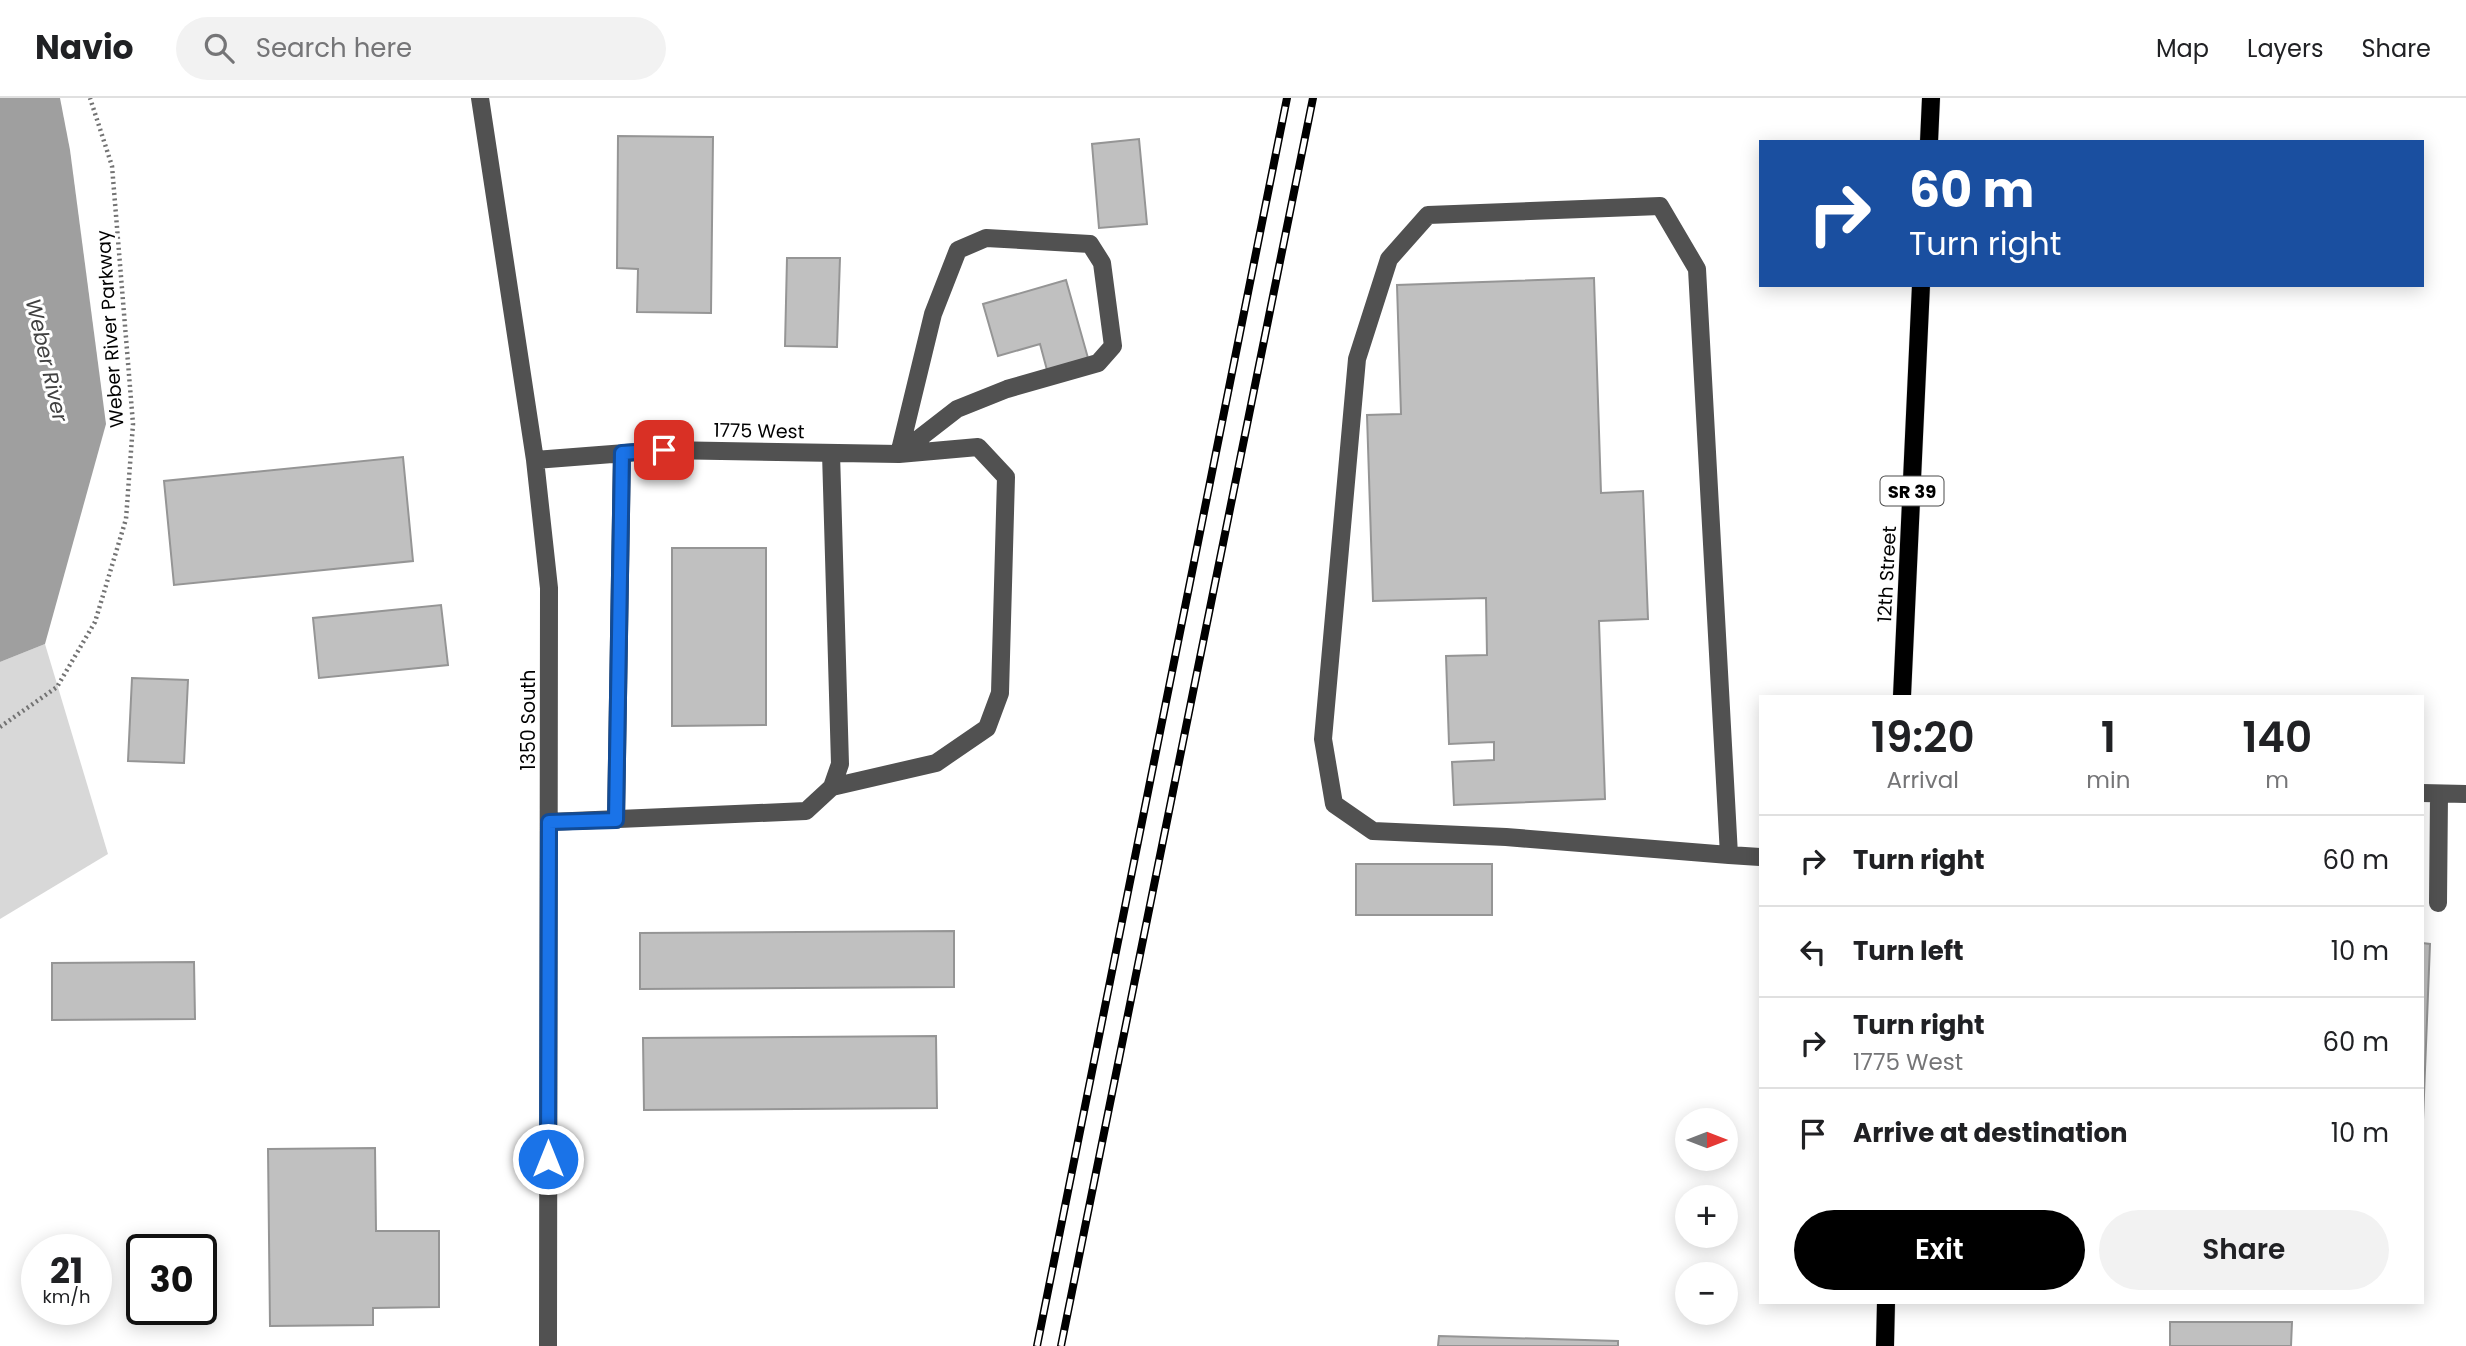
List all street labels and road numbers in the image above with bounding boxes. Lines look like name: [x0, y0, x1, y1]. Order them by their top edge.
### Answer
street label: Weber River Parkway: [90, 229, 130, 429]
street label: 1775 West: [713, 417, 805, 445]
road number: SR 39: [1881, 477, 1944, 506]
street label: 12th Street: [1871, 525, 1903, 623]
street label: 1350 South: [515, 670, 542, 770]

